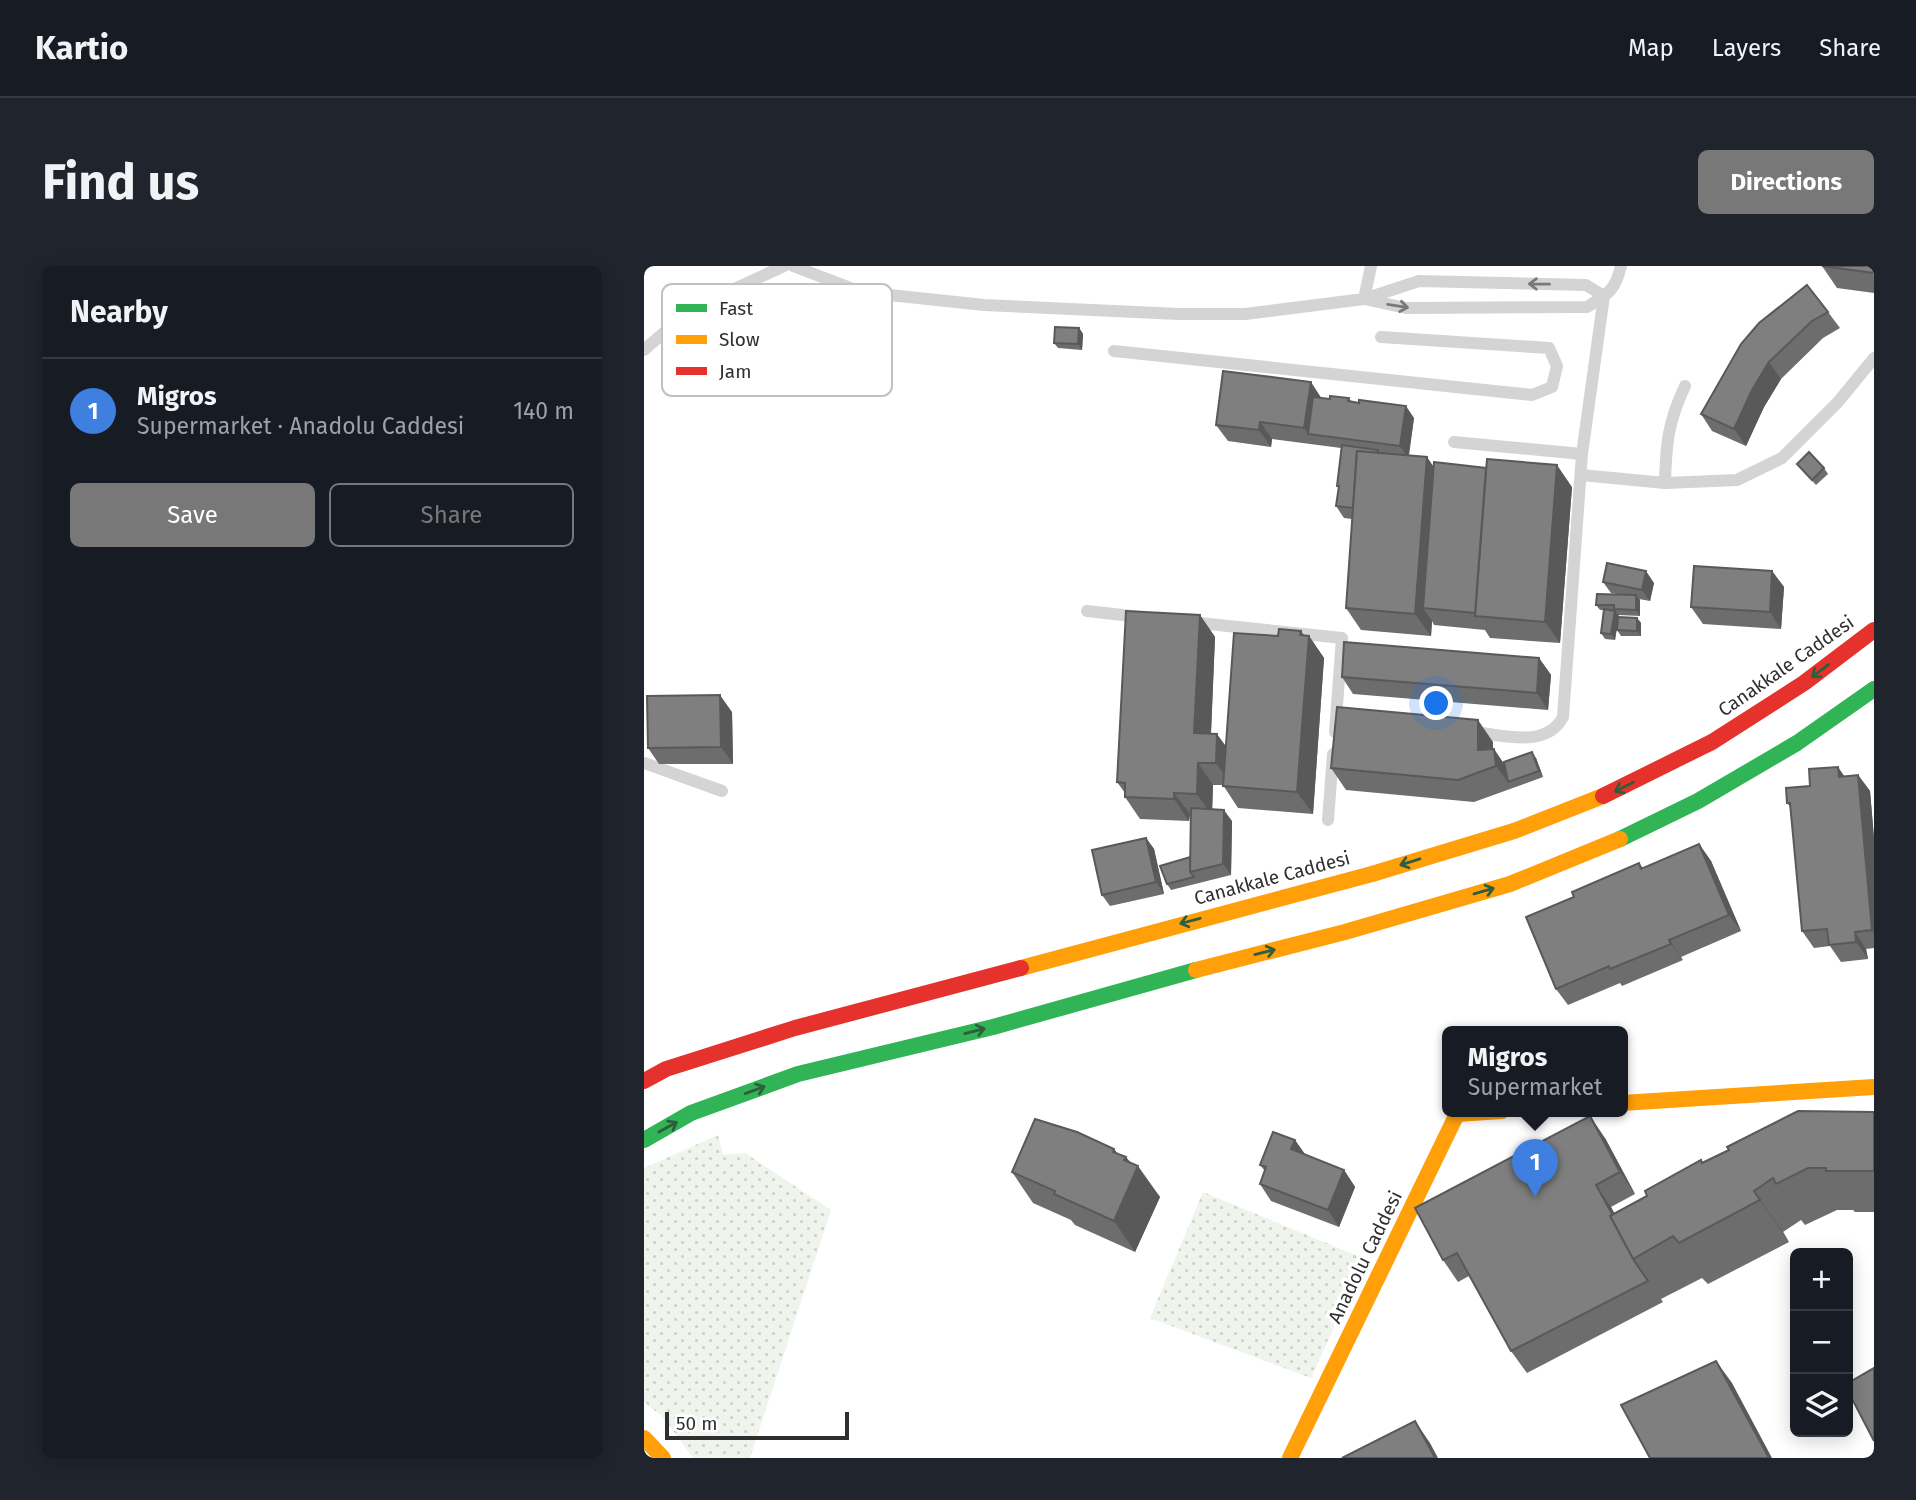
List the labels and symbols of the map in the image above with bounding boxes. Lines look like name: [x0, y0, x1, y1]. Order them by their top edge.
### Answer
one-way arrow: [1528, 277, 1551, 290]
legend: [662, 284, 892, 396]
text: Fast: [719, 297, 753, 320]
one-way arrow: [1386, 300, 1409, 313]
text: Slow: [719, 328, 760, 351]
text: Jam: [719, 360, 751, 383]
street label: Canakkale Caddesi: [1714, 611, 1858, 721]
one-way arrow: [1811, 664, 1829, 679]
your location: [1419, 686, 1453, 720]
one-way arrow: [1614, 780, 1635, 794]
street label: Canakkale Caddesi: [1191, 846, 1353, 910]
one-way arrow: [1399, 857, 1421, 870]
one-way arrow: [1473, 884, 1495, 897]
one-way arrow: [1179, 915, 1202, 928]
one-way arrow: [1253, 945, 1276, 958]
one-way arrow: [963, 1024, 986, 1037]
one-way arrow: [744, 1083, 766, 1095]
one-way arrow: [657, 1120, 677, 1134]
pin: 1: [1512, 1139, 1558, 1197]
street label: Anadolu Caddesi: [1323, 1187, 1407, 1327]
scale bar: [665, 1409, 849, 1441]

